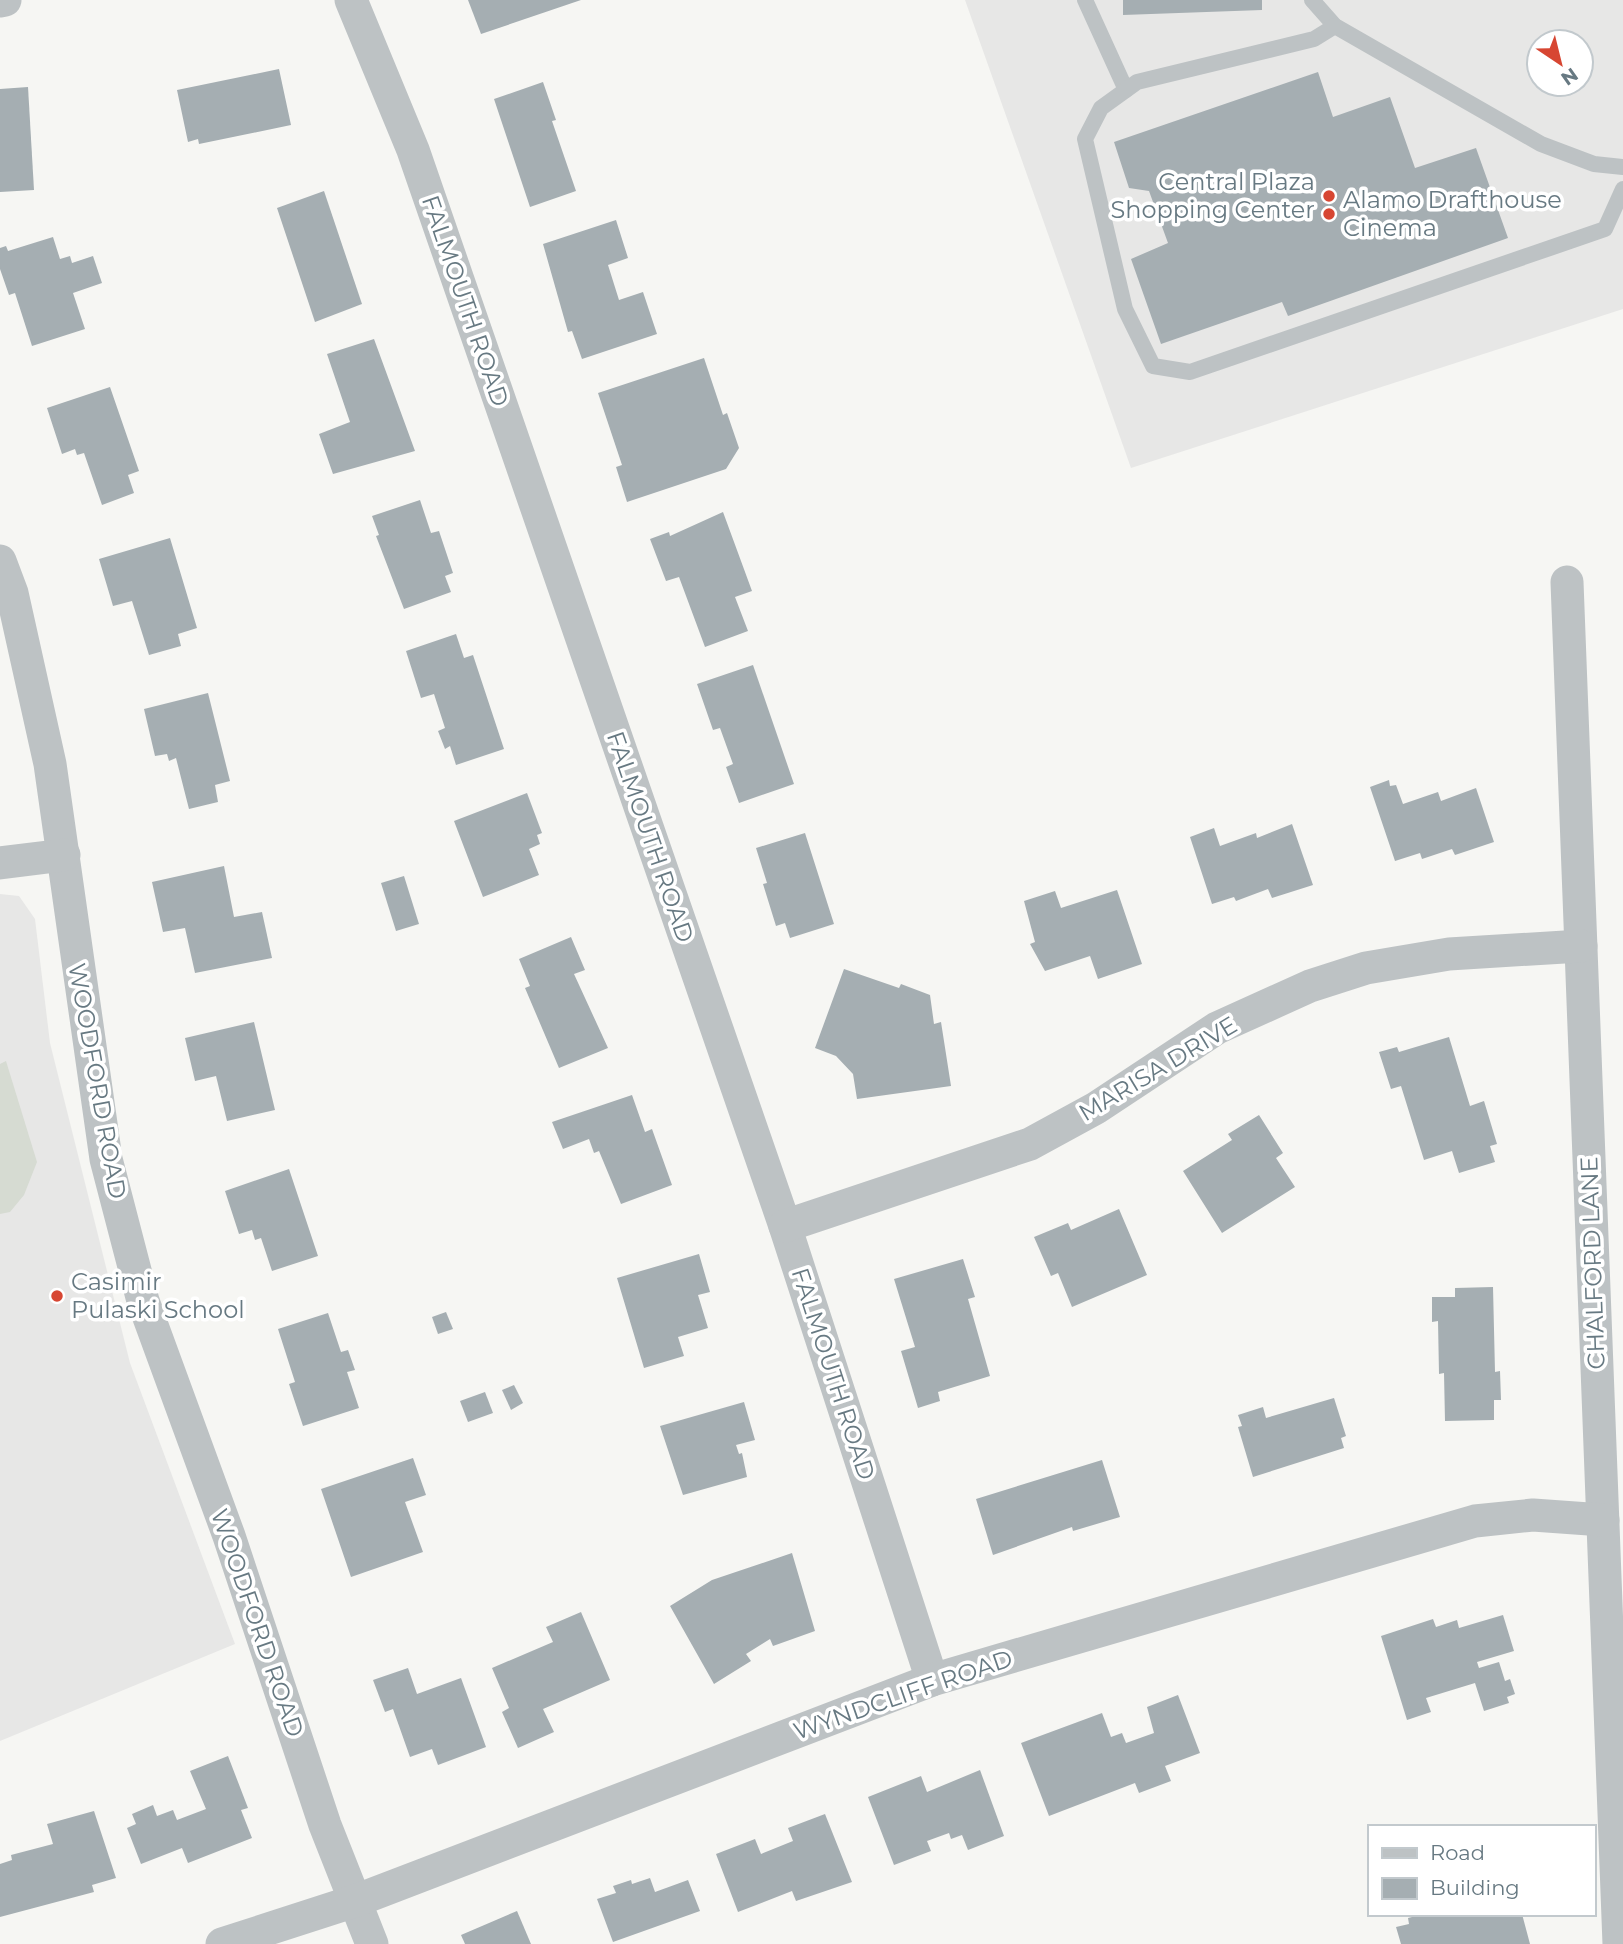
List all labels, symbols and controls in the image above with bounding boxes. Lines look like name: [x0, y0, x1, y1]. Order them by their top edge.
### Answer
north arrow: [1525, 28, 1595, 98]
text: N: [1557, 63, 1582, 90]
place label: Central Plaza Shopping Center: [1110, 167, 1315, 224]
place label: Alamo Drafthouse Cinema: [1343, 185, 1562, 242]
marker: Central Plaza Shopping Center: [1321, 188, 1337, 204]
street label: FALMOUTH ROAD: [416, 191, 515, 410]
marker: Alamo Drafthouse Cinema: [1321, 206, 1337, 222]
street label: FALMOUTH ROAD: [601, 727, 700, 946]
street label: WOODFORD ROAD: [62, 961, 133, 1201]
street label: MARISA DRIVE: [1073, 1010, 1242, 1127]
street label: CHALFORD LANE: [1574, 1156, 1611, 1370]
street label: FALMOUTH ROAD: [785, 1264, 881, 1484]
place label: Casimir Pulaski School: [71, 1267, 245, 1324]
marker: Casimir Pulaski School: [49, 1288, 65, 1304]
street label: WOODFORD ROAD: [205, 1505, 310, 1741]
street label: WYNDCLIFF ROAD: [789, 1643, 1016, 1746]
legend: [1368, 1825, 1595, 1916]
text: Road: [1430, 1840, 1485, 1865]
text: Building: [1430, 1875, 1520, 1900]

